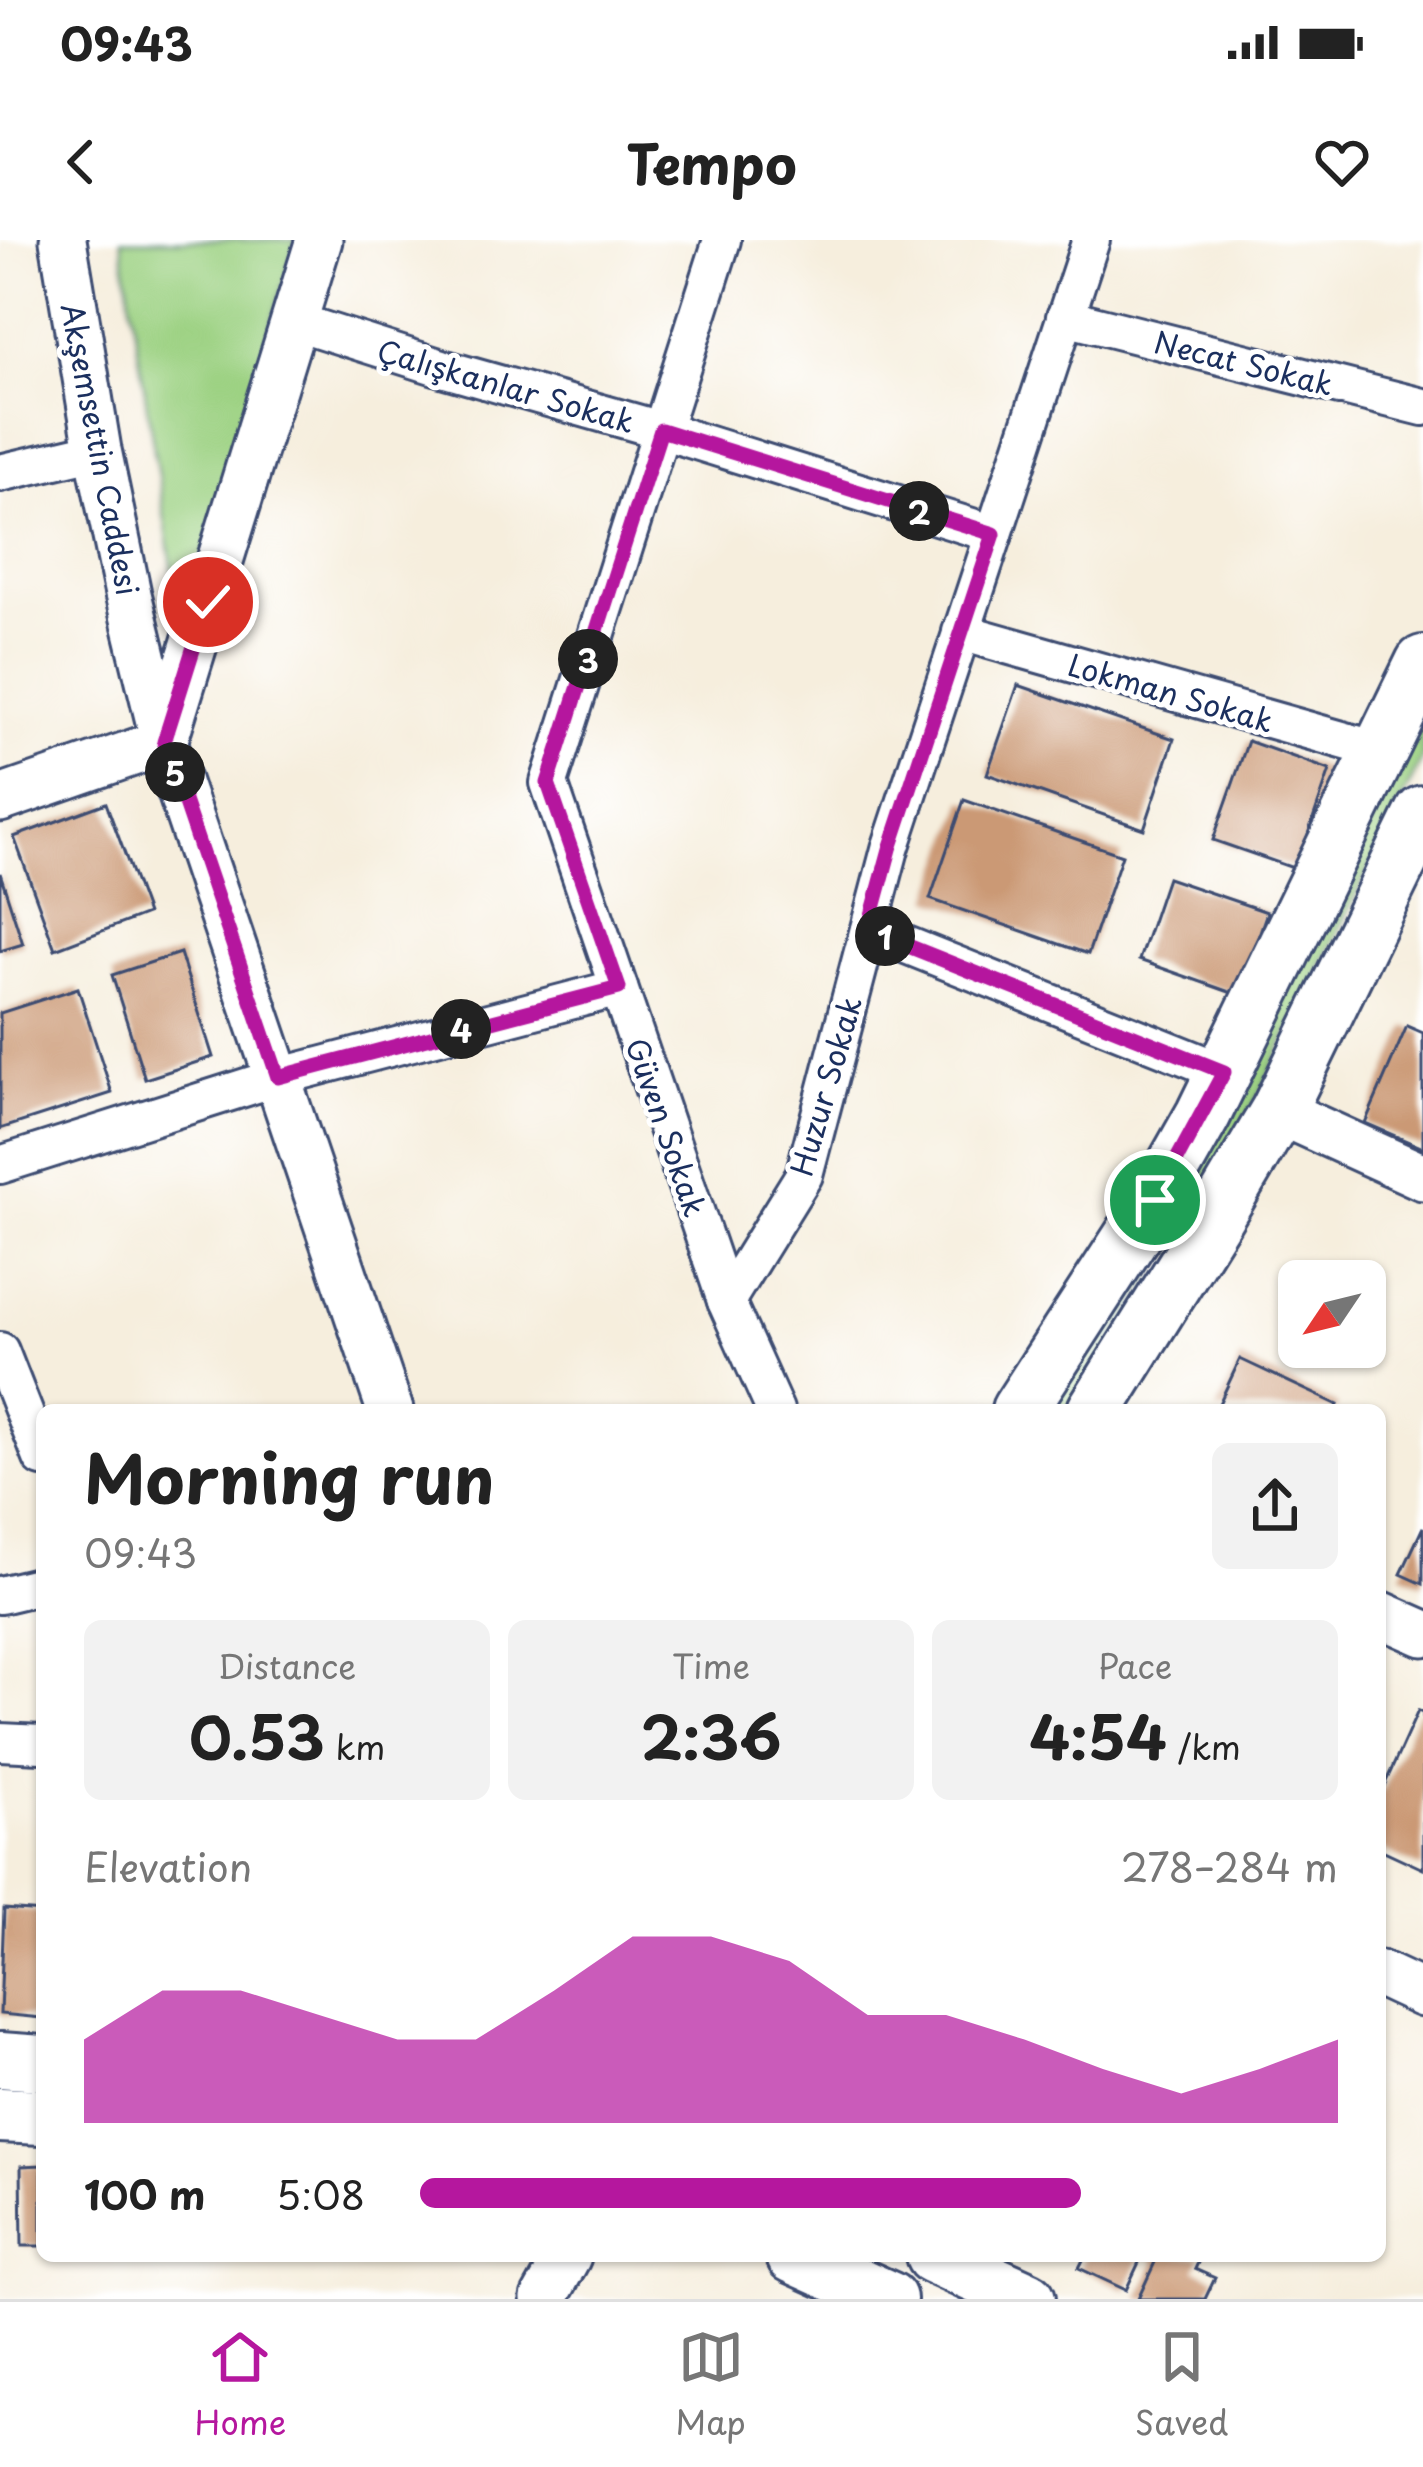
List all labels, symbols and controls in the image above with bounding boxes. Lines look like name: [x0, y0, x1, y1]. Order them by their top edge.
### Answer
text: 09:43: [60, 8, 193, 76]
text: Tempo: [626, 122, 797, 203]
icon: back: [48, 129, 114, 195]
icon: heart: [1309, 129, 1375, 195]
street label: Akşemsettin Caddesi: [51, 299, 151, 599]
street label: Necat Sokak: [1150, 318, 1338, 406]
street label: Çalışkanlar Sokak: [372, 327, 640, 443]
pin: 2: [889, 481, 949, 541]
text: 2: [907, 486, 931, 536]
pin: [157, 551, 259, 653]
icon: check: [175, 569, 241, 635]
pin: 3: [558, 629, 618, 689]
text: 3: [577, 634, 599, 684]
street label: Lokman Sokak: [1063, 641, 1279, 743]
pin: 5: [145, 742, 205, 802]
text: 5: [164, 747, 186, 797]
pin: 1: [855, 906, 915, 966]
text: 1: [877, 911, 893, 961]
street label: Huzur Sokak: [778, 991, 872, 1181]
pin: 4: [431, 999, 491, 1059]
text: 4: [450, 1004, 472, 1054]
street label: Güven Sokak: [615, 1032, 719, 1222]
pin: [1104, 1149, 1206, 1251]
icon: arrive: [1122, 1167, 1188, 1233]
north arrow: [1278, 1260, 1386, 1368]
map controls: [1278, 1260, 1386, 1368]
text: Morning run: [84, 1427, 494, 1526]
button: share: [1212, 1443, 1338, 1569]
text: 09:43: [84, 1522, 197, 1581]
text: Distance: [218, 1640, 356, 1690]
text: Time: [672, 1640, 750, 1690]
text: Pace: [1098, 1640, 1172, 1690]
text: 0.53: [189, 1690, 325, 1780]
text: 2:36: [640, 1690, 782, 1780]
text: 4:54: [1029, 1690, 1167, 1780]
text: km: [325, 1721, 385, 1771]
text: /km: [1167, 1721, 1241, 1771]
text: Elevation: [84, 1836, 252, 1895]
text: 278–284 m: [1121, 1836, 1338, 1895]
text: 100 m: [84, 2164, 206, 2223]
text: 5:08: [276, 2164, 365, 2223]
tab: Home: [195, 2324, 286, 2446]
tab: Map: [675, 2324, 746, 2446]
tab: Saved: [1135, 2324, 1228, 2446]

